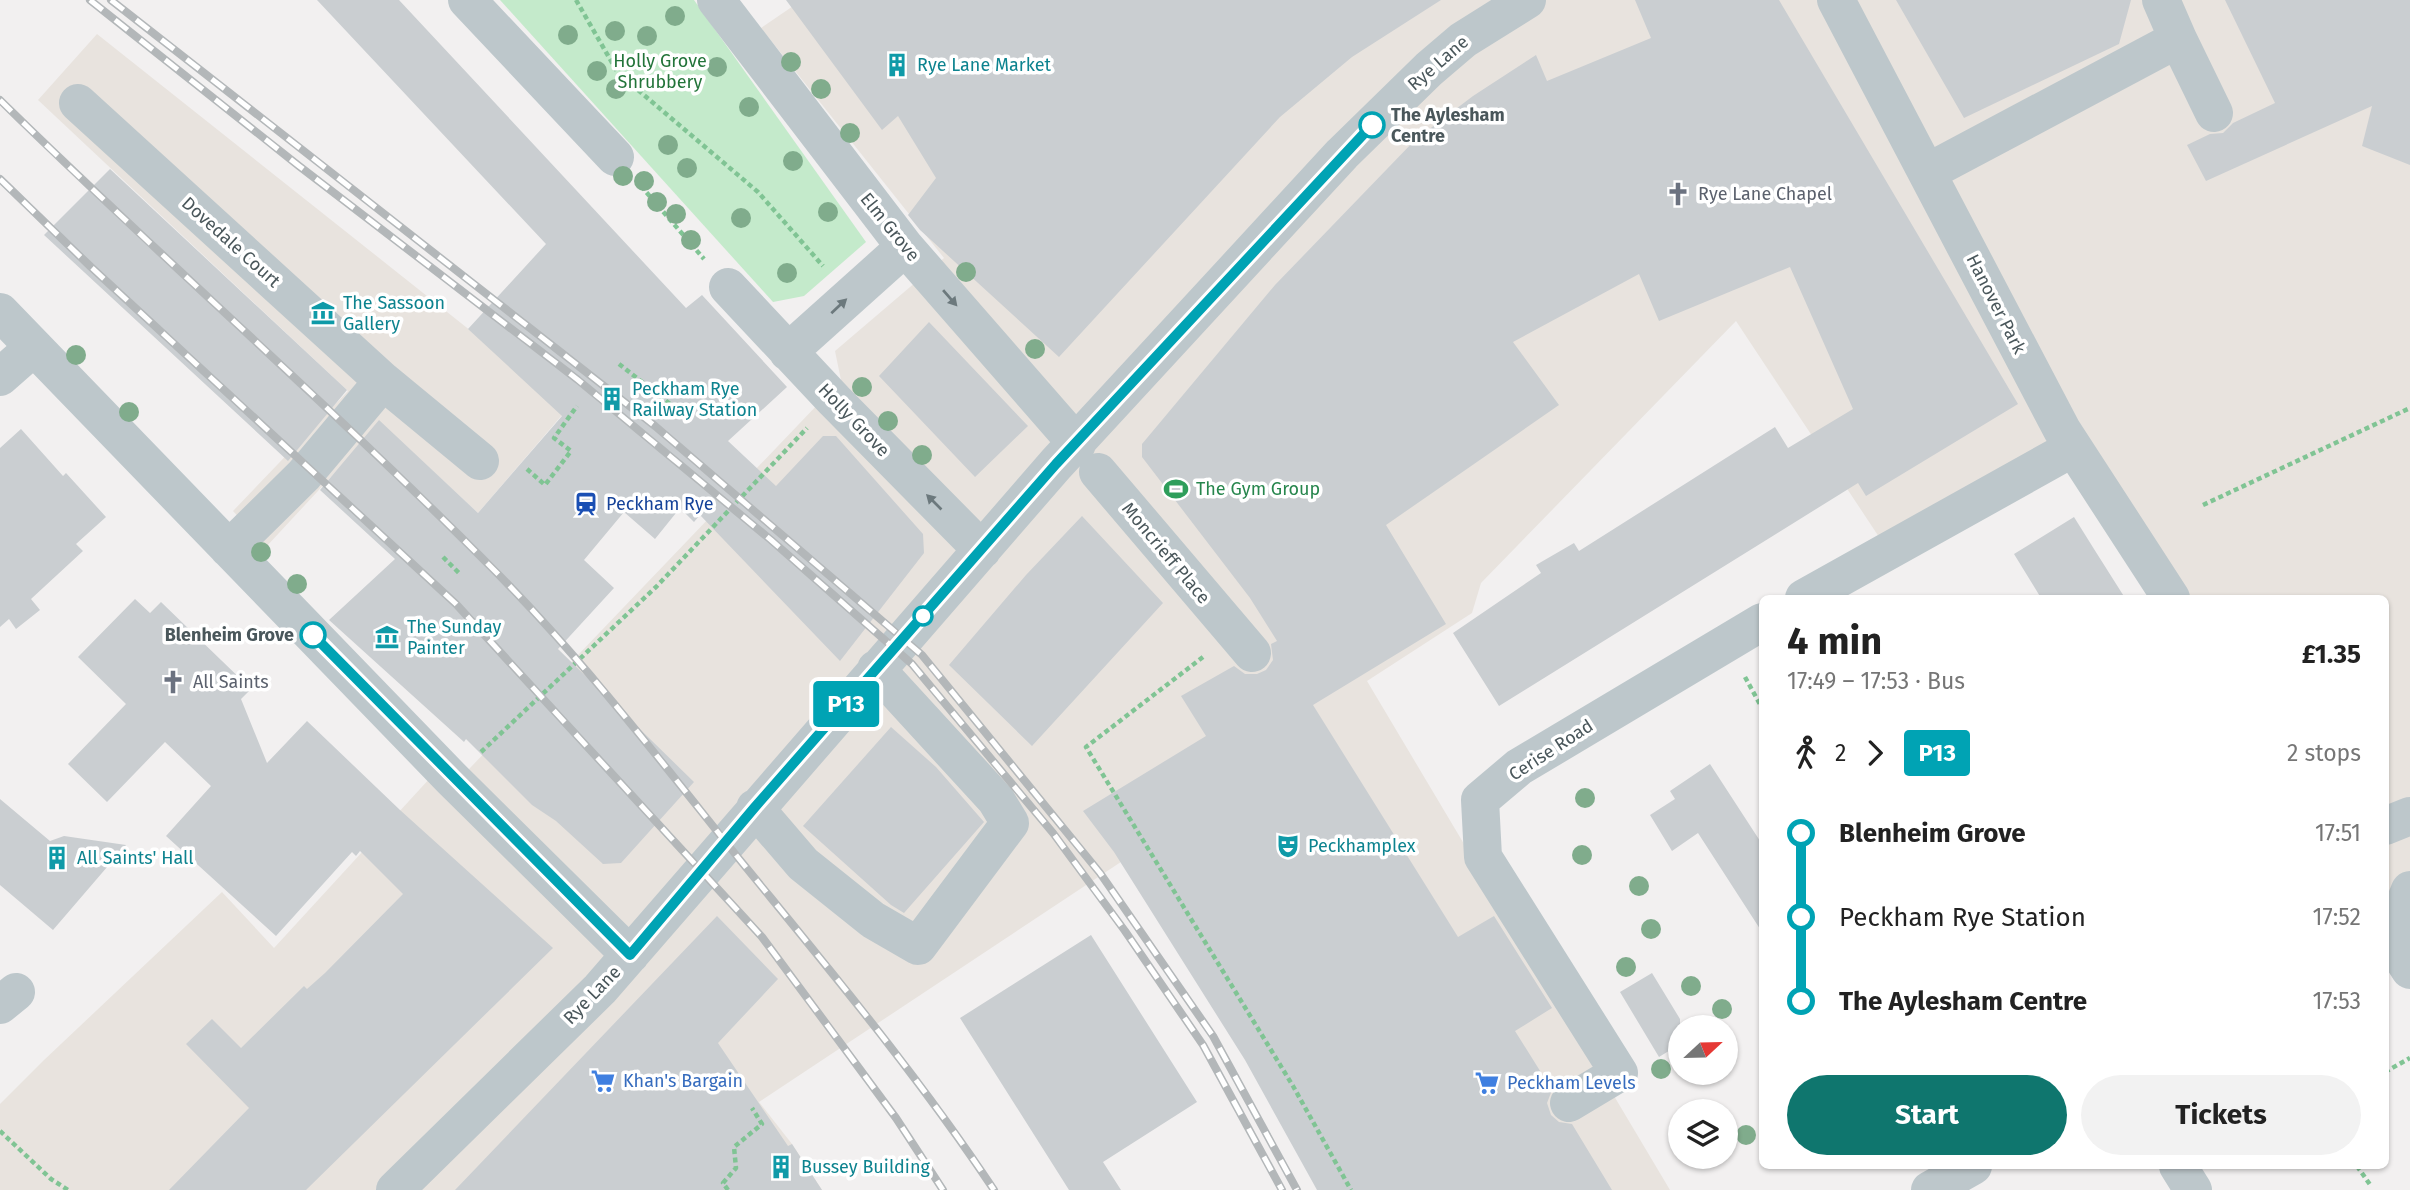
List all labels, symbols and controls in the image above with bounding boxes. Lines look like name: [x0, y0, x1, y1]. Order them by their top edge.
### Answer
street label: Rye Lane: [1403, 31, 1473, 95]
park label: Holly Grove Shrubbery: [613, 50, 707, 93]
building icon: Rye Lane Market: [883, 51, 911, 79]
place label: Rye Lane Market: [917, 54, 1052, 76]
place label: The Aylesham Centre: [1391, 104, 1505, 147]
marker: The Aylesham Centre: [1359, 112, 1385, 138]
church icon: Rye Lane Chapel: [1664, 180, 1692, 208]
place label: Rye Lane Chapel: [1698, 183, 1832, 205]
street label: Elm Grove: [856, 188, 924, 266]
street label: Dovedale Court: [177, 192, 285, 292]
street label: Hanover Park: [1962, 251, 2031, 358]
one-way arrow: [941, 289, 957, 306]
place label: The Sassoon Gallery: [343, 292, 445, 335]
one-way arrow: [830, 298, 847, 314]
museum icon: The Sassoon Gallery: [309, 299, 337, 327]
place label: Peckham Rye Railway Station: [632, 378, 757, 421]
street label: Holly Grove: [814, 379, 894, 461]
building icon: Peckham Rye Railway Station: [598, 385, 626, 413]
sports icon: The Gym Group: [1162, 475, 1190, 503]
place label: The Gym Group: [1196, 478, 1320, 500]
station icon: Peckham Rye: [572, 490, 600, 518]
place label: Peckham Rye: [606, 493, 714, 515]
one-way arrow: [927, 494, 943, 511]
street label: Moncrieff Place: [1117, 498, 1215, 608]
unlabelled marker: [913, 606, 933, 626]
place label: The Sunday Painter: [407, 616, 502, 659]
text: 4 min: [1787, 618, 1882, 664]
marker: Blenheim Grove: [300, 622, 326, 648]
museum icon: The Sunday Painter: [373, 623, 401, 651]
place label: Blenheim Grove: [165, 624, 294, 646]
text: £1.35: [2302, 639, 2361, 670]
text: 17:49 – 17:53 · Bus: [1787, 667, 1965, 695]
church icon: All Saints: [159, 668, 187, 696]
place label: All Saints: [193, 671, 269, 693]
line badge: P13: [806, 681, 886, 727]
text: P13: [827, 690, 865, 718]
street label: Cerise Road: [1505, 715, 1597, 785]
icon: walk: [1787, 734, 1825, 772]
icon: forward: [1856, 734, 1894, 772]
text: 2: [1835, 739, 1846, 767]
text: P13: [1918, 739, 1956, 767]
text: 2 stops: [2287, 739, 2361, 767]
text: Blenheim Grove: [1839, 818, 2026, 849]
text: 17:51: [2315, 819, 2361, 847]
theatre icon: Peckhamplex: [1274, 832, 1302, 860]
place label: Peckhamplex: [1308, 835, 1416, 857]
building icon: All Saints' Hall: [43, 844, 71, 872]
place label: All Saints' Hall: [77, 847, 194, 869]
text: Peckham Rye Station: [1839, 902, 2086, 933]
text: 17:52: [2313, 903, 2361, 931]
street label: Rye Lane: [559, 961, 625, 1029]
text: The Aylesham Centre: [1839, 986, 2087, 1017]
text: 17:53: [2312, 987, 2361, 1015]
north arrow: [1668, 1015, 1738, 1085]
map controls: [1668, 1015, 1738, 1169]
supermarket icon: Khan's Bargain: [589, 1067, 617, 1095]
supermarket icon: Peckham Levels: [1473, 1069, 1501, 1097]
place label: Khan's Bargain: [623, 1070, 743, 1092]
place label: Peckham Levels: [1507, 1072, 1636, 1094]
button: Start: [1787, 1075, 2067, 1155]
button: Tickets: [2081, 1075, 2361, 1155]
button: layers: [1668, 1099, 1738, 1169]
building icon: Bussey Building: [767, 1153, 795, 1181]
place label: Bussey Building: [801, 1156, 930, 1178]

